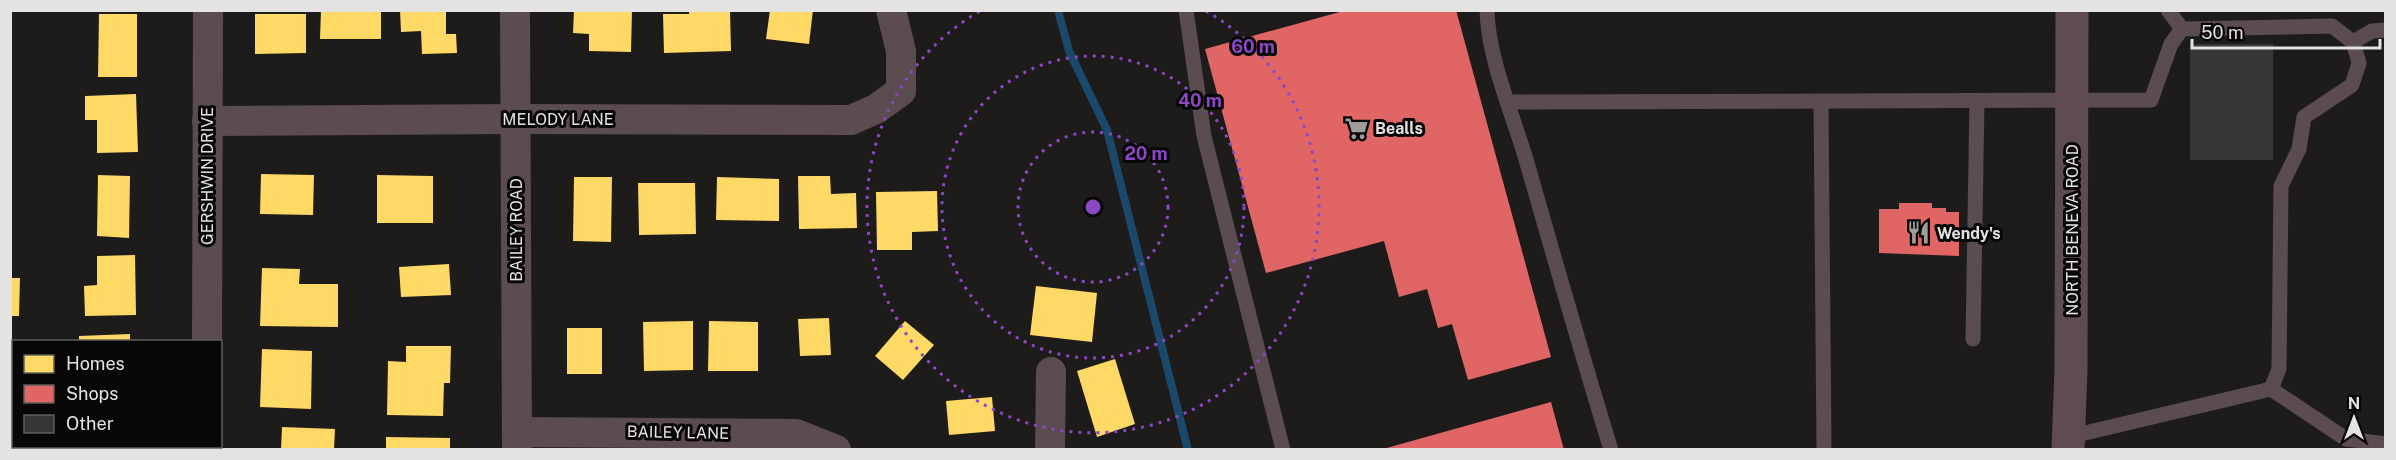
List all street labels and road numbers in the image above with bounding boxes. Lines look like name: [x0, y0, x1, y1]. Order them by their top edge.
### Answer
street label: GERSHWIN DRIVE: [198, 107, 217, 245]
street label: MELODY LANE: [502, 110, 614, 129]
street label: NORTH BENEVA ROAD: [2063, 144, 2082, 316]
street label: BAILEY ROAD: [507, 178, 526, 282]
street label: BAILEY LANE: [627, 422, 729, 443]

